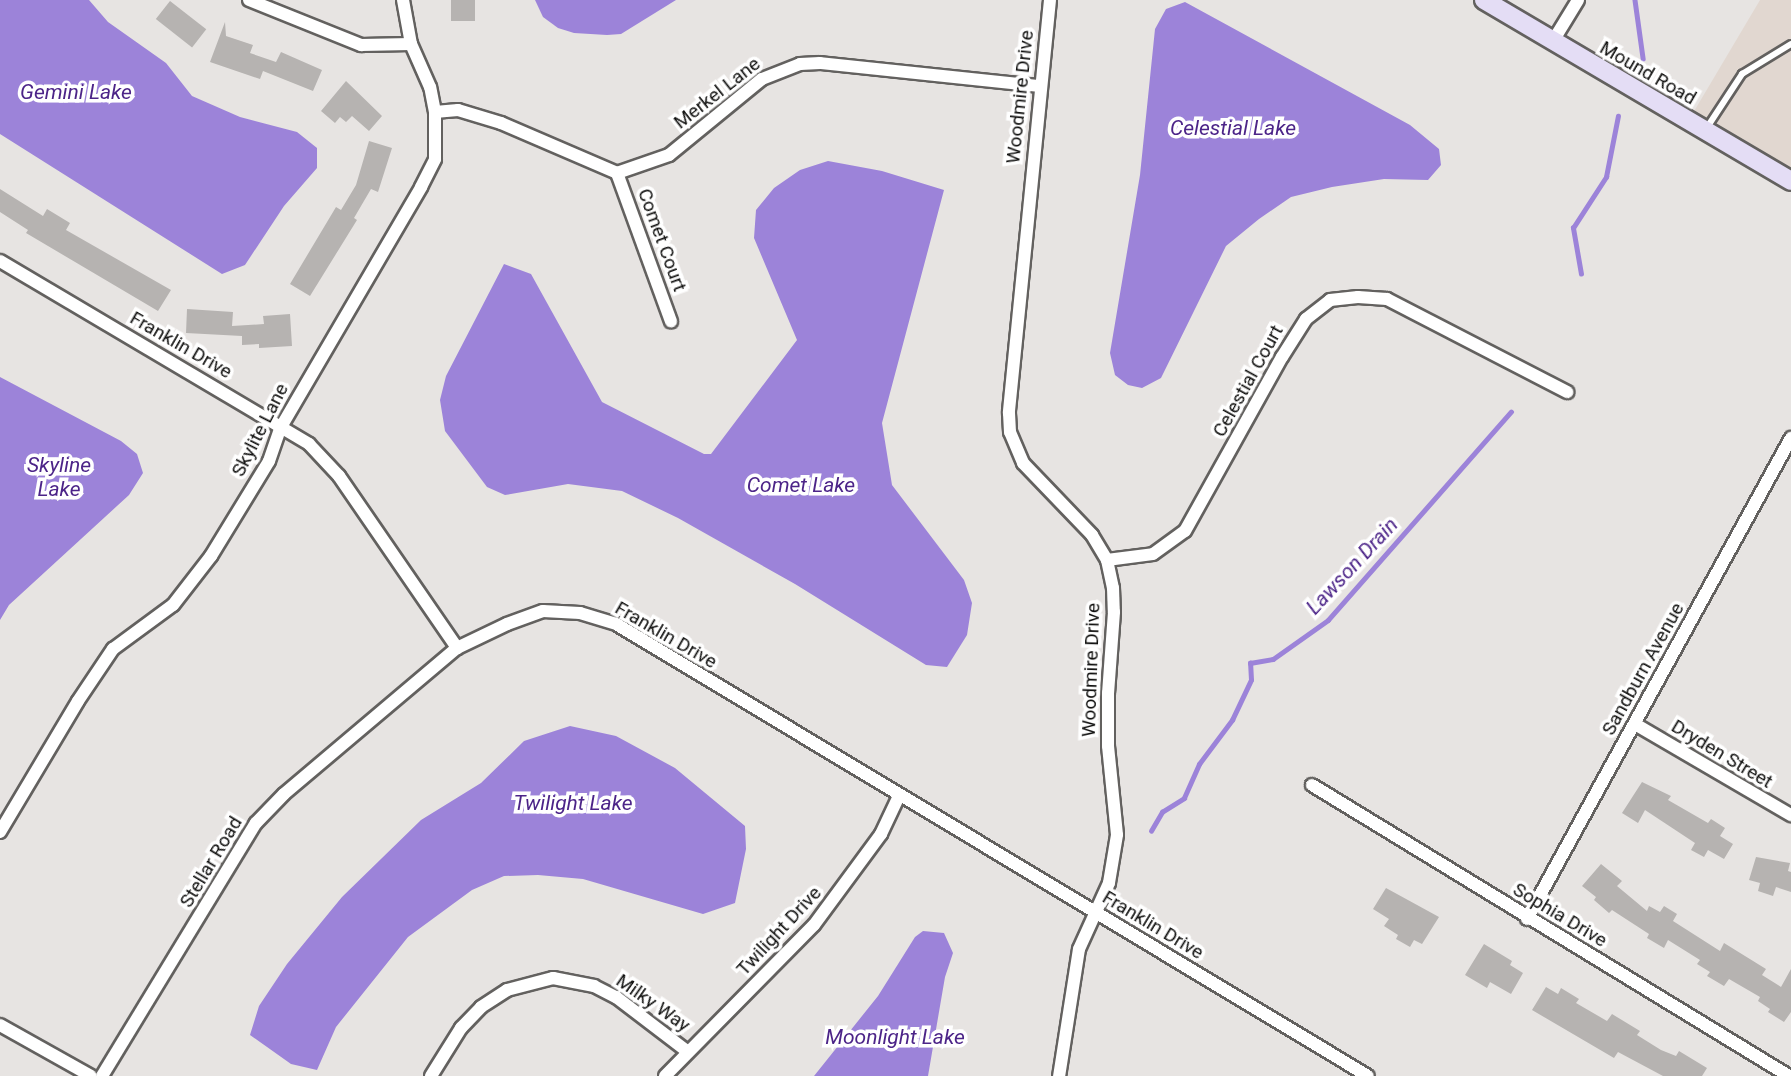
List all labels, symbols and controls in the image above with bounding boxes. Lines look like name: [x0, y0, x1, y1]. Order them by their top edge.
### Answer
street label: Woodmire Drive: [1002, 29, 1038, 165]
street label: Mound Road: [1596, 36, 1700, 110]
street label: Merkel Lane: [669, 52, 765, 134]
water label: Gemini Lake: [20, 79, 132, 105]
water label: Celestial Lake: [1170, 115, 1296, 141]
street label: Comet Court: [633, 186, 691, 294]
street label: Franklin Drive: [126, 307, 236, 383]
street label: Celestial Court: [1208, 321, 1288, 441]
street label: Skylite Lane: [227, 380, 293, 480]
water label: Skyline Lake: [27, 452, 91, 502]
water label: Comet Lake: [747, 472, 855, 498]
water label: Lawson Drain: [1301, 512, 1403, 620]
street label: Franklin Drive: [611, 597, 721, 673]
street label: Sandburn Avenue: [1597, 599, 1689, 739]
street label: Woodmire Drive: [1077, 603, 1105, 737]
street label: Dryden Street: [1667, 715, 1777, 793]
water label: Twilight Lake: [513, 790, 633, 816]
street label: Stellar Road: [175, 812, 247, 912]
street label: Sophia Drive: [1509, 878, 1611, 952]
street label: Twilight Drive: [732, 882, 826, 980]
street label: Franklin Drive: [1098, 886, 1208, 964]
street label: Milky Way: [612, 969, 694, 1037]
water label: Moonlight Lake: [825, 1024, 965, 1050]

